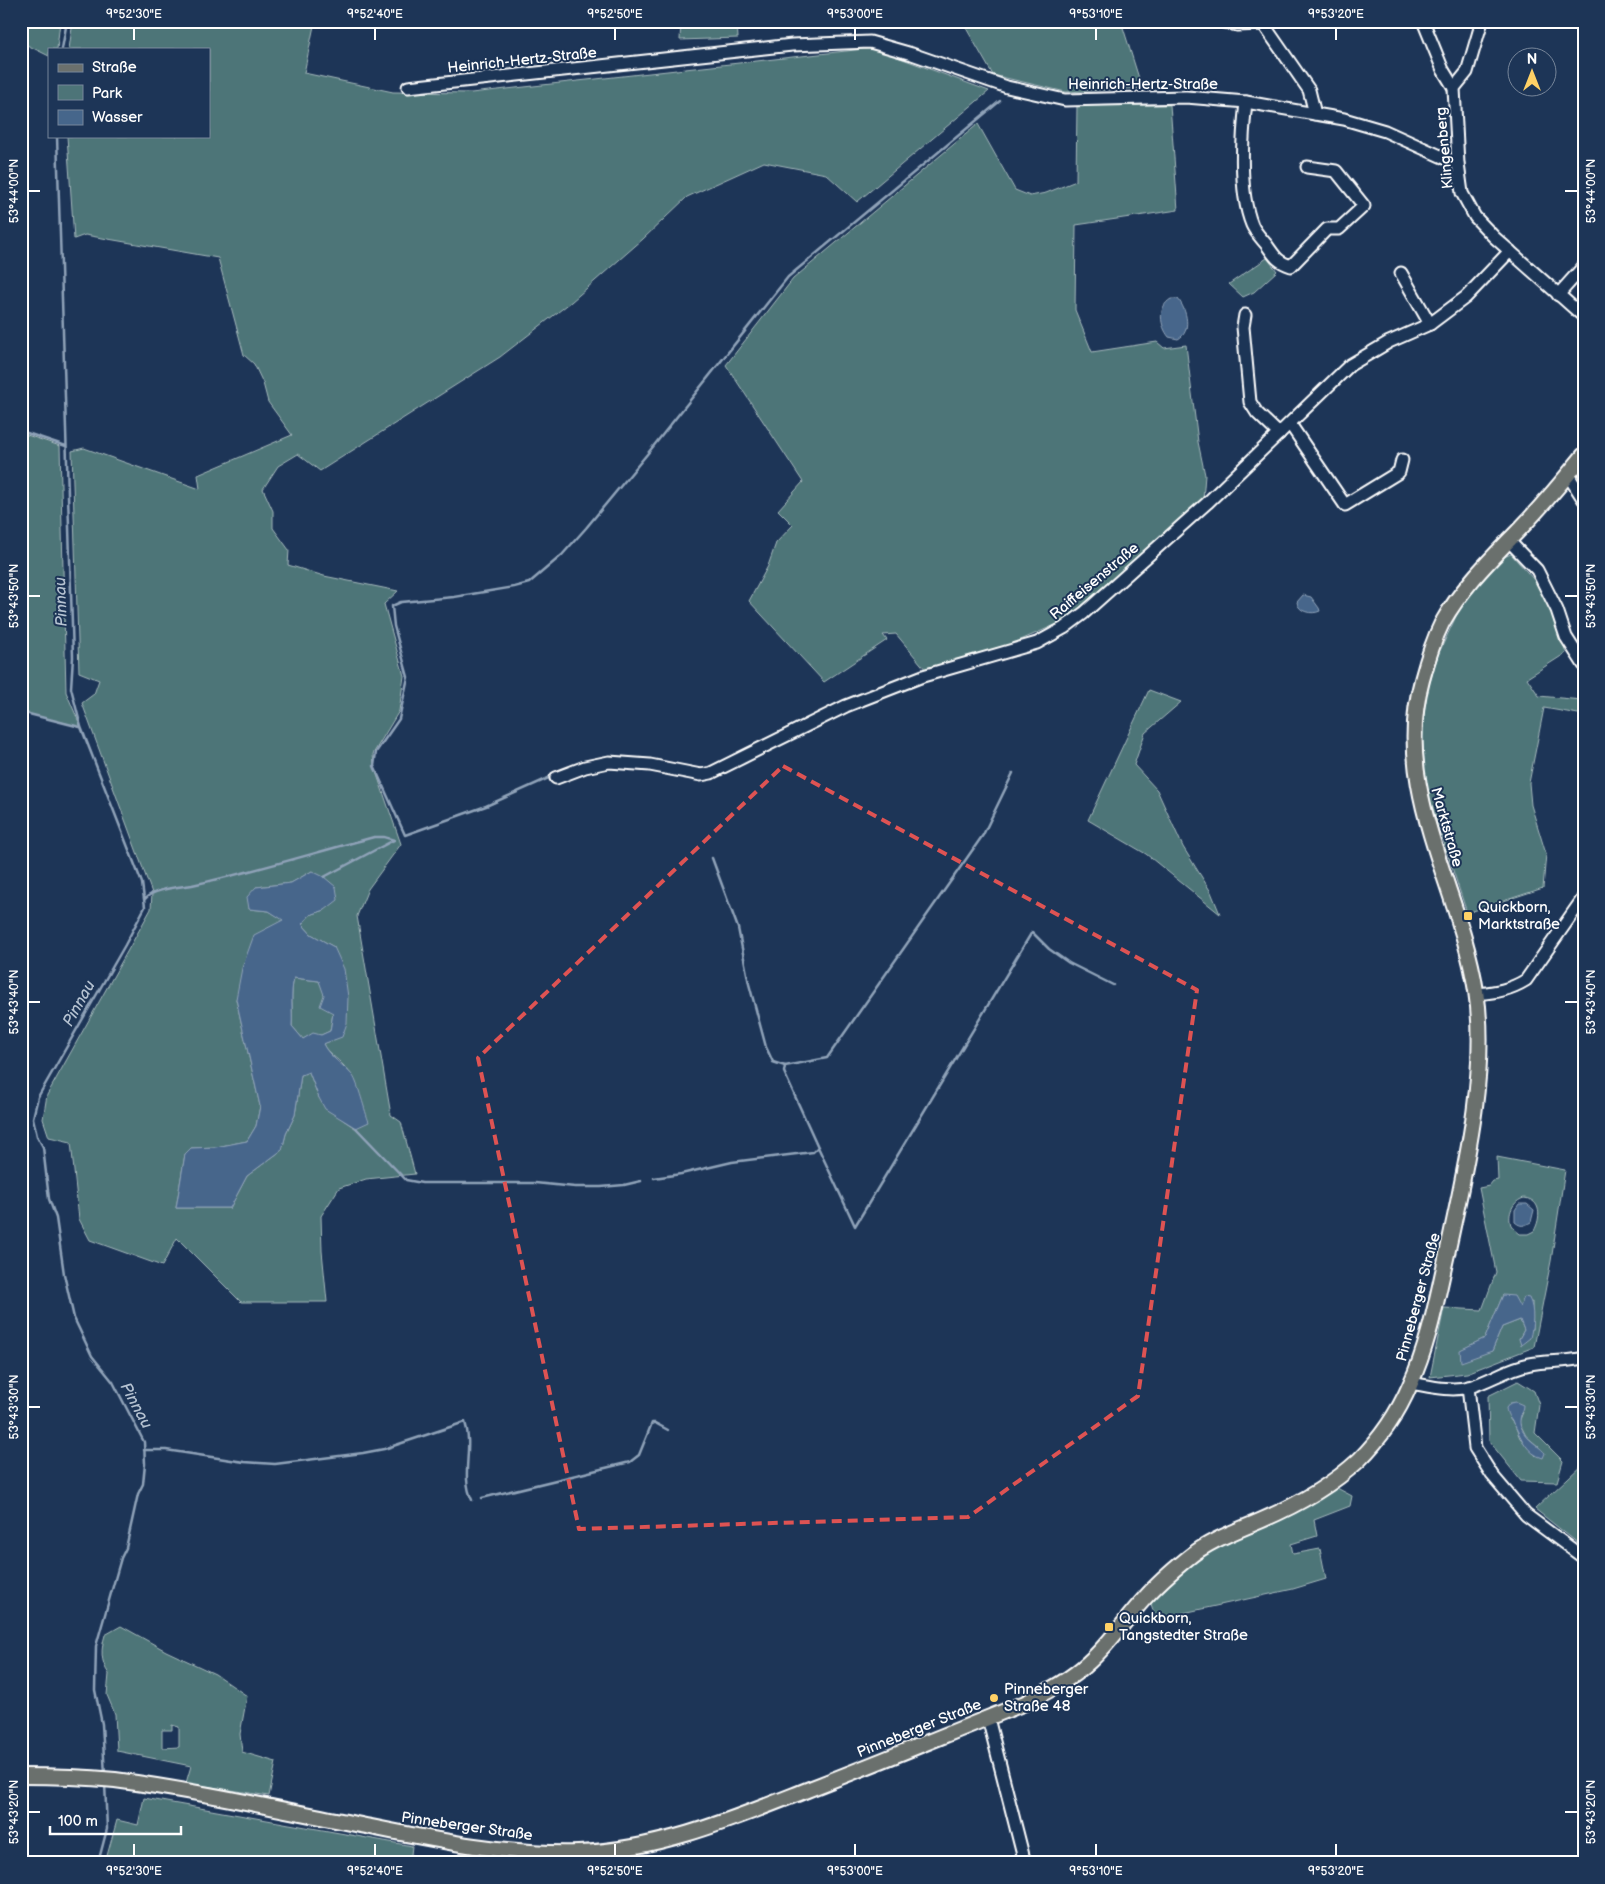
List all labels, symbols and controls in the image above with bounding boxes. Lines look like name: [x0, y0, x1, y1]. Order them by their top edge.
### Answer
text: 9°52'30"E: [106, 7, 162, 22]
text: 9°52'40"E: [347, 7, 403, 22]
text: 9°52'50"E: [587, 7, 643, 22]
text: 9°53'00"E: [827, 7, 883, 22]
text: 9°53'10"E: [1069, 7, 1123, 22]
text: 9°53'20"E: [1308, 7, 1364, 22]
street label: Heinrich-Hertz-Straße: [447, 43, 598, 78]
legend: [48, 48, 210, 138]
north arrow: [1508, 48, 1558, 98]
text: N: [1527, 51, 1537, 68]
text: Straße: [92, 58, 137, 77]
street label: Heinrich-Hertz-Straße: [1068, 75, 1218, 94]
text: Park: [92, 84, 123, 103]
street label: Klingenberg: [1431, 106, 1458, 190]
text: Wasser: [92, 108, 143, 127]
text: 53°44'00"N: [7, 159, 22, 223]
text: 53°44'00"N: [1584, 159, 1599, 223]
street label: Raiffeisenstraße: [1046, 539, 1143, 624]
text: 53°43'50"N: [7, 564, 22, 628]
text: 53°43'50"N: [1584, 564, 1599, 628]
water label: Pinnau: [51, 577, 72, 627]
street label: Marktstraße: [1426, 785, 1467, 869]
place label: Quickborn, Marktstraße: [1478, 898, 1560, 934]
marker: Quickborn, Marktstraße: [1462, 910, 1474, 922]
text: 53°43'40"N: [7, 970, 22, 1034]
text: 53°43'40"N: [1584, 970, 1599, 1034]
water label: Pinnau: [59, 977, 100, 1030]
street label: Pinneberger Straße: [1392, 1231, 1445, 1364]
text: 53°43'30"N: [7, 1375, 22, 1439]
text: 53°43'30"N: [1584, 1375, 1599, 1439]
water label: Pinnau: [116, 1379, 156, 1432]
place label: Quickborn, Tangstedter Straße: [1119, 1609, 1248, 1645]
marker: Quickborn, Tangstedter Straße: [1103, 1621, 1115, 1633]
place label: Pinneberger Straße 48: [1004, 1680, 1089, 1716]
marker: Pinneberger Straße 48: [988, 1692, 1000, 1704]
street label: Pinneberger Straße: [854, 1695, 984, 1762]
text: 53°43'20"N: [7, 1780, 22, 1844]
text: 53°43'20"N: [1584, 1780, 1599, 1844]
scale bar: [50, 1804, 181, 1836]
street label: Pinneberger Straße: [400, 1808, 534, 1845]
text: 100 m: [58, 1812, 98, 1831]
text: 9°52'30"E: [106, 1864, 162, 1879]
text: 9°52'40"E: [347, 1864, 403, 1879]
text: 9°52'50"E: [587, 1864, 643, 1879]
text: 9°53'00"E: [827, 1864, 883, 1879]
text: 9°53'10"E: [1069, 1864, 1123, 1879]
text: 9°53'20"E: [1308, 1864, 1364, 1879]

